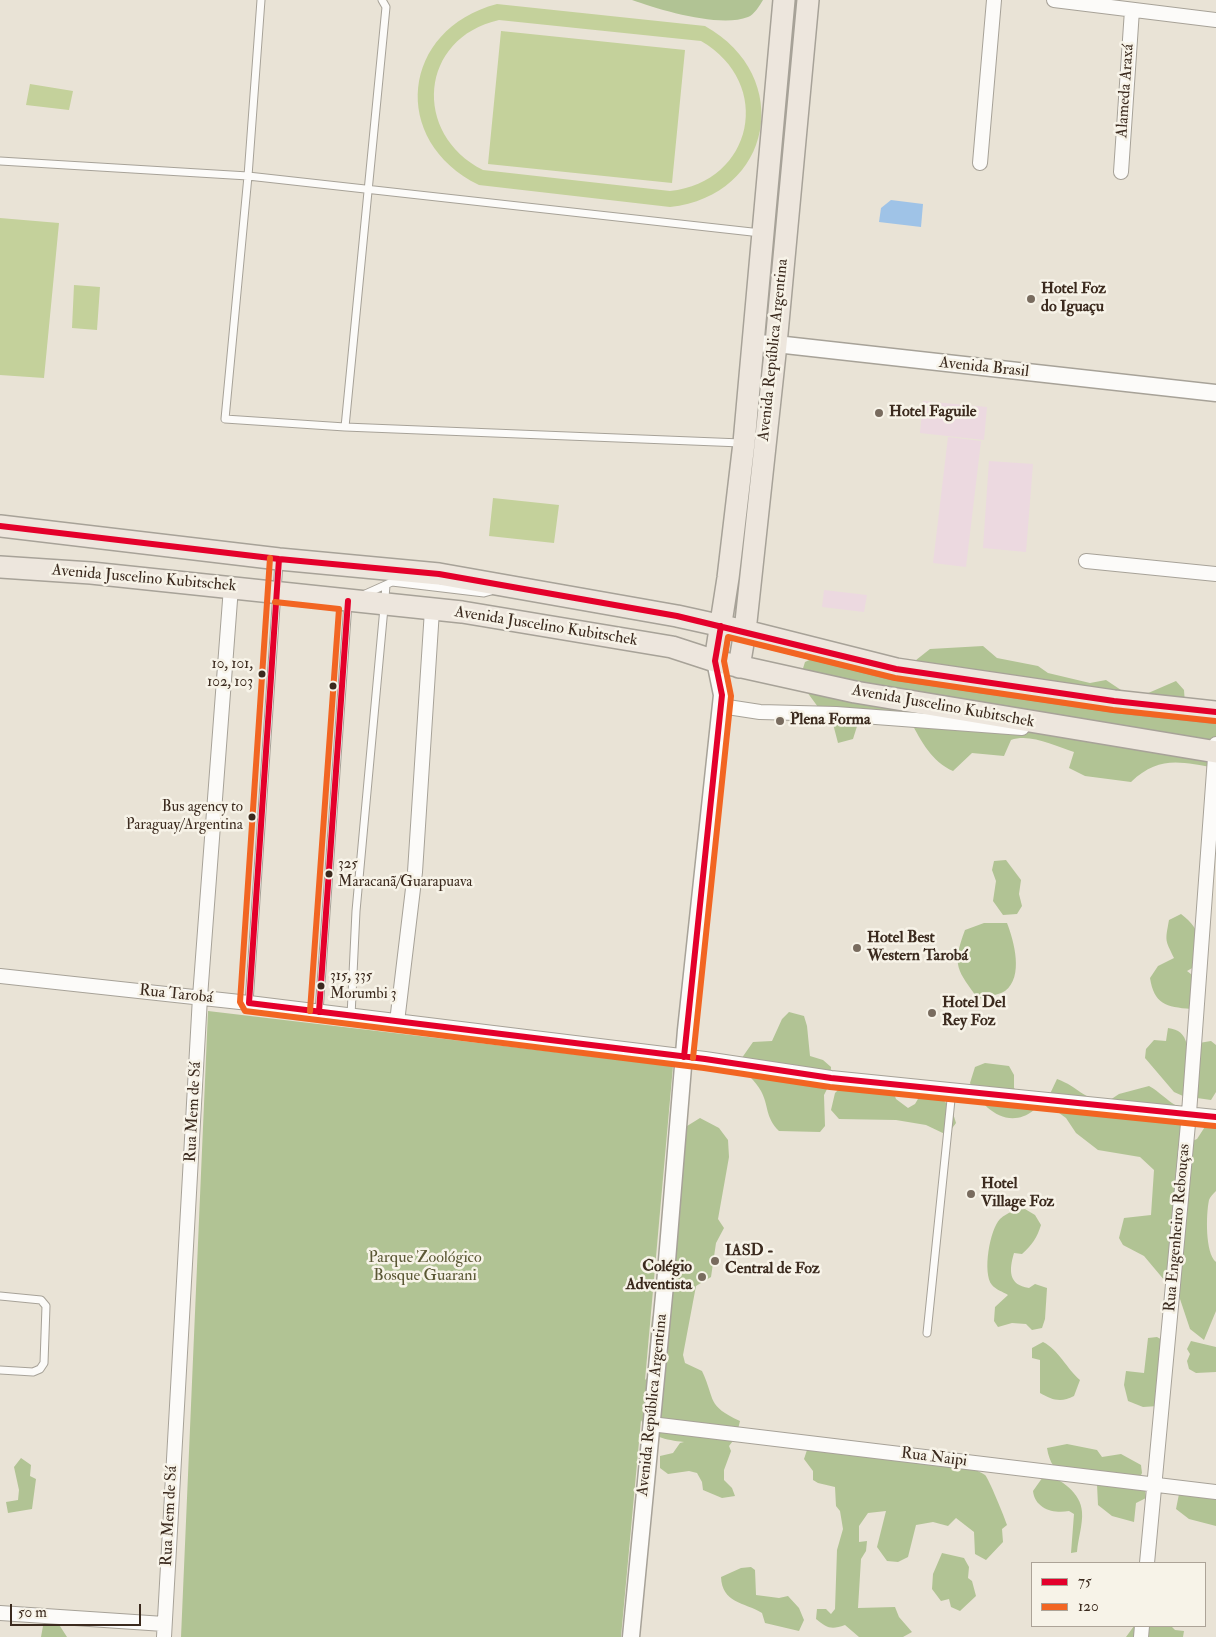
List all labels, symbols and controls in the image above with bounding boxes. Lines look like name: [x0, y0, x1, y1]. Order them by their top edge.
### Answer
street label: Alameda Araxá: [1113, 43, 1139, 139]
street label: Avenida República Argentina: [755, 258, 793, 442]
place label: Hotel Foz do Iguaçu: [1041, 280, 1106, 318]
marker: Hotel Foz do Iguaçu: [1025, 293, 1037, 305]
street label: Avenida Brasil: [938, 354, 1030, 382]
place label: Hotel Faguile: [889, 403, 976, 423]
marker: Hotel Faguile: [873, 407, 885, 419]
street label: Avenida Juscelino Kubitschek: [51, 561, 237, 597]
street label: Avenida Juscelino Kubitschek: [453, 603, 639, 651]
place label: 10, 101, 102, 103: [207, 656, 253, 691]
marker: 10, 101, 102, 103: [257, 669, 267, 679]
unlabelled marker: [328, 681, 338, 691]
street label: Avenida Juscelino Kubitschek: [850, 681, 1036, 733]
place label: Plena Forma: [790, 711, 871, 731]
marker: Plena Forma: [774, 715, 786, 727]
place label: Bus agency to Paraguay/Argentina: [126, 799, 243, 834]
marker: Bus agency to Paraguay/Argentina: [247, 812, 257, 822]
place label: 325 Maracanã/Guarapuava: [338, 856, 472, 891]
marker: 325 Maracanã/Guarapuava: [324, 869, 334, 879]
place label: Hotel Best Western Tarobá: [867, 929, 968, 967]
marker: Hotel Best Western Tarobá: [851, 942, 863, 954]
place label: 315, 335 Morumbi 3: [330, 968, 397, 1003]
marker: 315, 335 Morumbi 3: [316, 981, 326, 991]
street label: Rua Tarobá: [138, 982, 214, 1008]
place label: Hotel Del Rey Foz: [942, 994, 1006, 1032]
marker: Hotel Del Rey Foz: [926, 1007, 938, 1019]
street label: Rua Mem de Sá: [182, 1061, 206, 1163]
street label: Rua Engenheiro Rebouças: [1161, 1143, 1195, 1313]
place label: Hotel Village Foz: [981, 1175, 1054, 1213]
marker: Hotel Village Foz: [965, 1188, 977, 1200]
place label: IASD - Central de Foz: [725, 1242, 820, 1280]
park label: Parque Zoológico Bosque Guarani: [368, 1249, 482, 1287]
marker: IASD - Central de Foz: [709, 1255, 721, 1267]
place label: Colégio Adventista: [626, 1258, 692, 1296]
marker: Colégio Adventista: [696, 1271, 708, 1283]
street label: Avenida República Argentina: [634, 1313, 672, 1497]
street label: Rua Naipi: [900, 1444, 968, 1472]
street label: Rua Mem de Sá: [158, 1465, 182, 1567]
legend: [1031, 1562, 1206, 1627]
text: 75: [1078, 1572, 1091, 1591]
scale bar: [12, 1594, 144, 1626]
text: 120: [1078, 1597, 1099, 1616]
text: 50 m: [18, 1603, 47, 1622]

